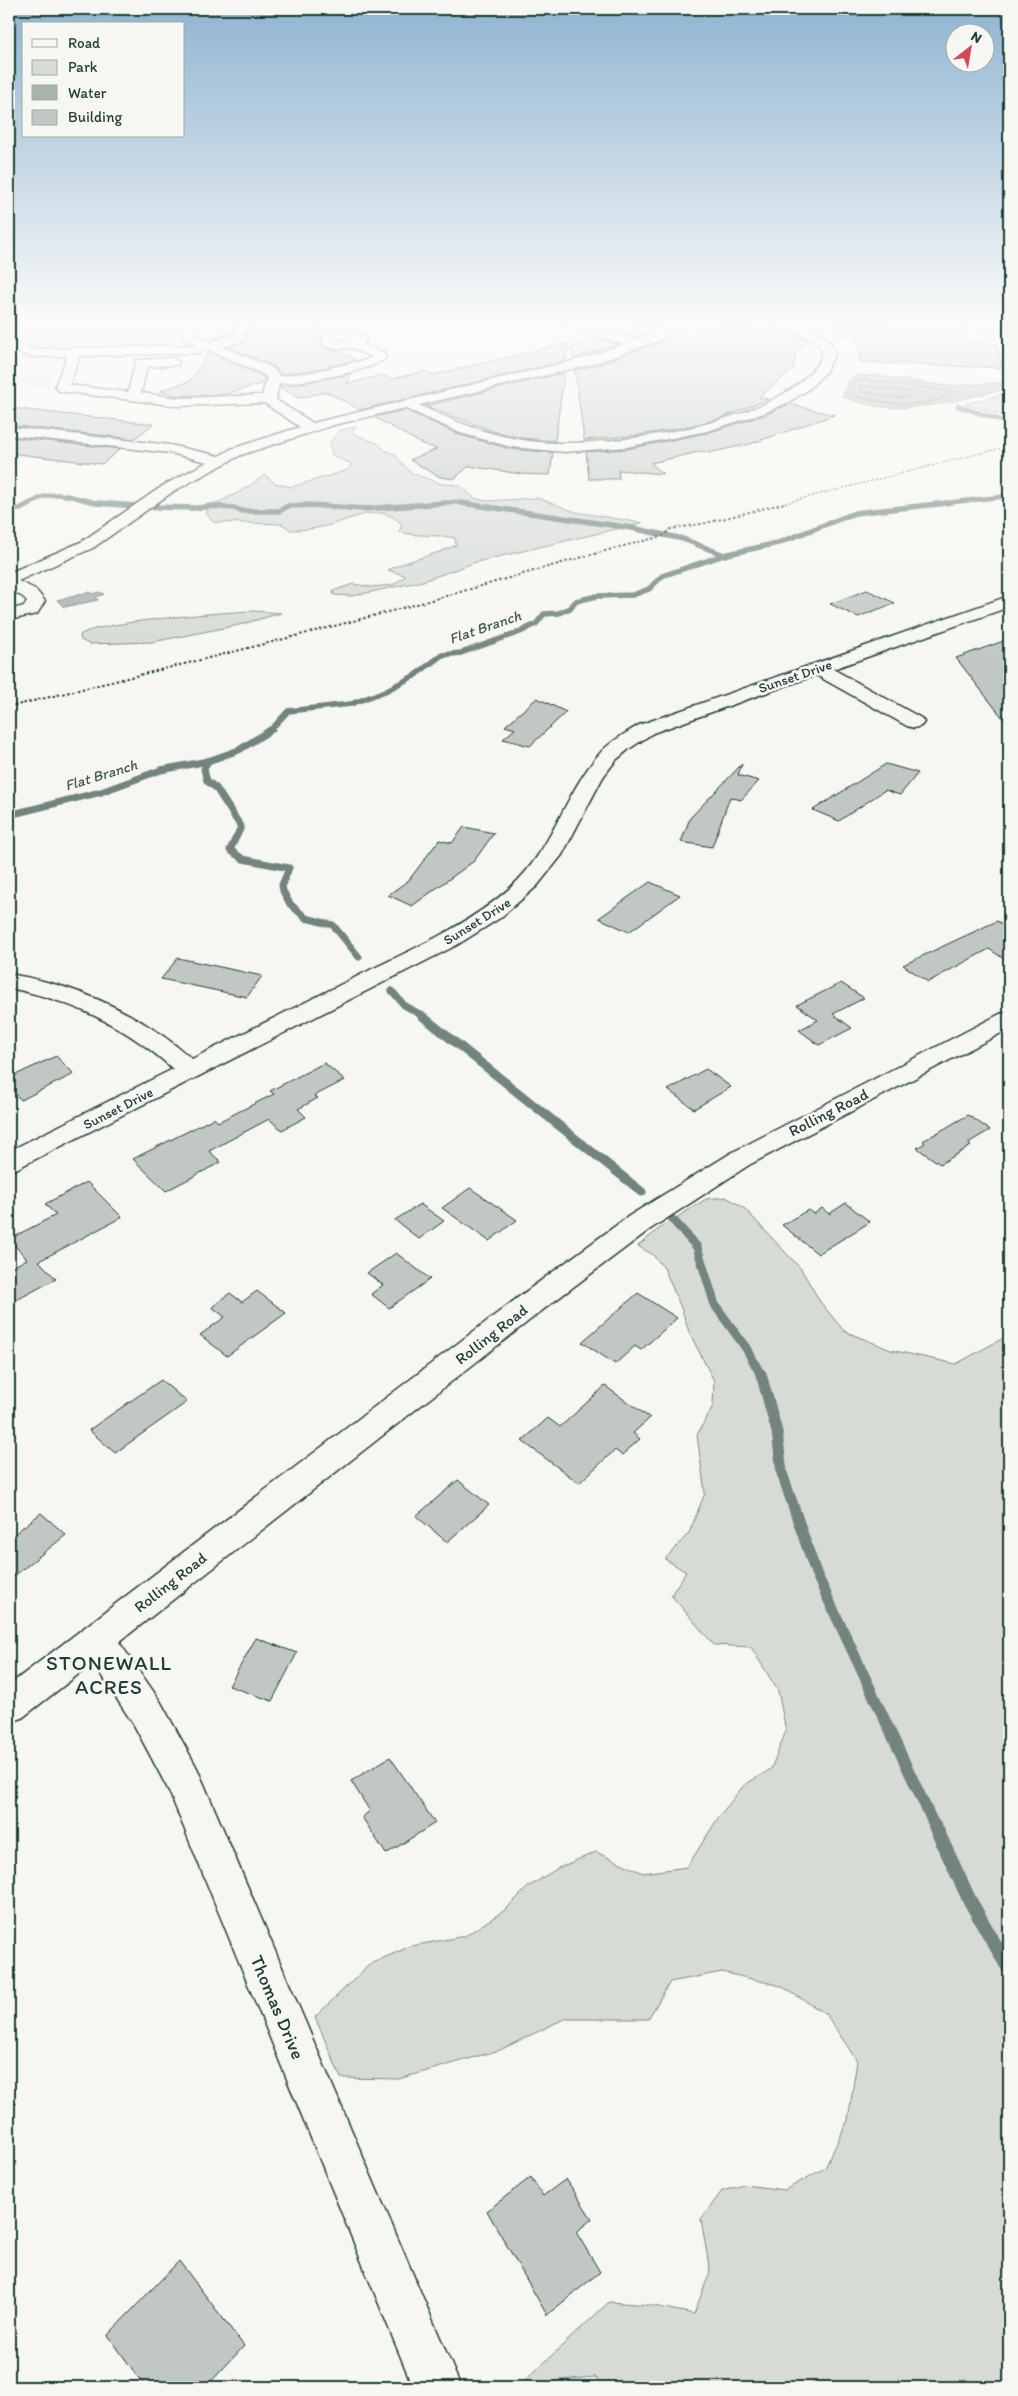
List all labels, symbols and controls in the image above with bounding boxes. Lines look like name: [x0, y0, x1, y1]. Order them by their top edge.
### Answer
legend: [22, 22, 185, 138]
north arrow: [946, 22, 996, 72]
text: N: [968, 28, 985, 47]
text: Road: [68, 34, 101, 52]
text: Park: [68, 58, 98, 76]
text: Water: [68, 84, 107, 102]
text: Building: [68, 108, 122, 126]
water label: Flat Branch: [447, 606, 523, 648]
street label: Sunset Drive: [756, 656, 834, 697]
water label: Flat Branch: [63, 755, 139, 795]
street label: Sunset Drive: [440, 894, 514, 949]
street label: Sunset Drive: [80, 1083, 156, 1133]
street label: Rolling Road: [785, 1084, 871, 1141]
street label: Rolling Road: [451, 1300, 532, 1369]
street label: Rolling Road: [130, 1548, 211, 1617]
district label: STONEWALL ACRES: [46, 1650, 172, 1699]
street label: Thomas Drive: [245, 1952, 310, 2063]

